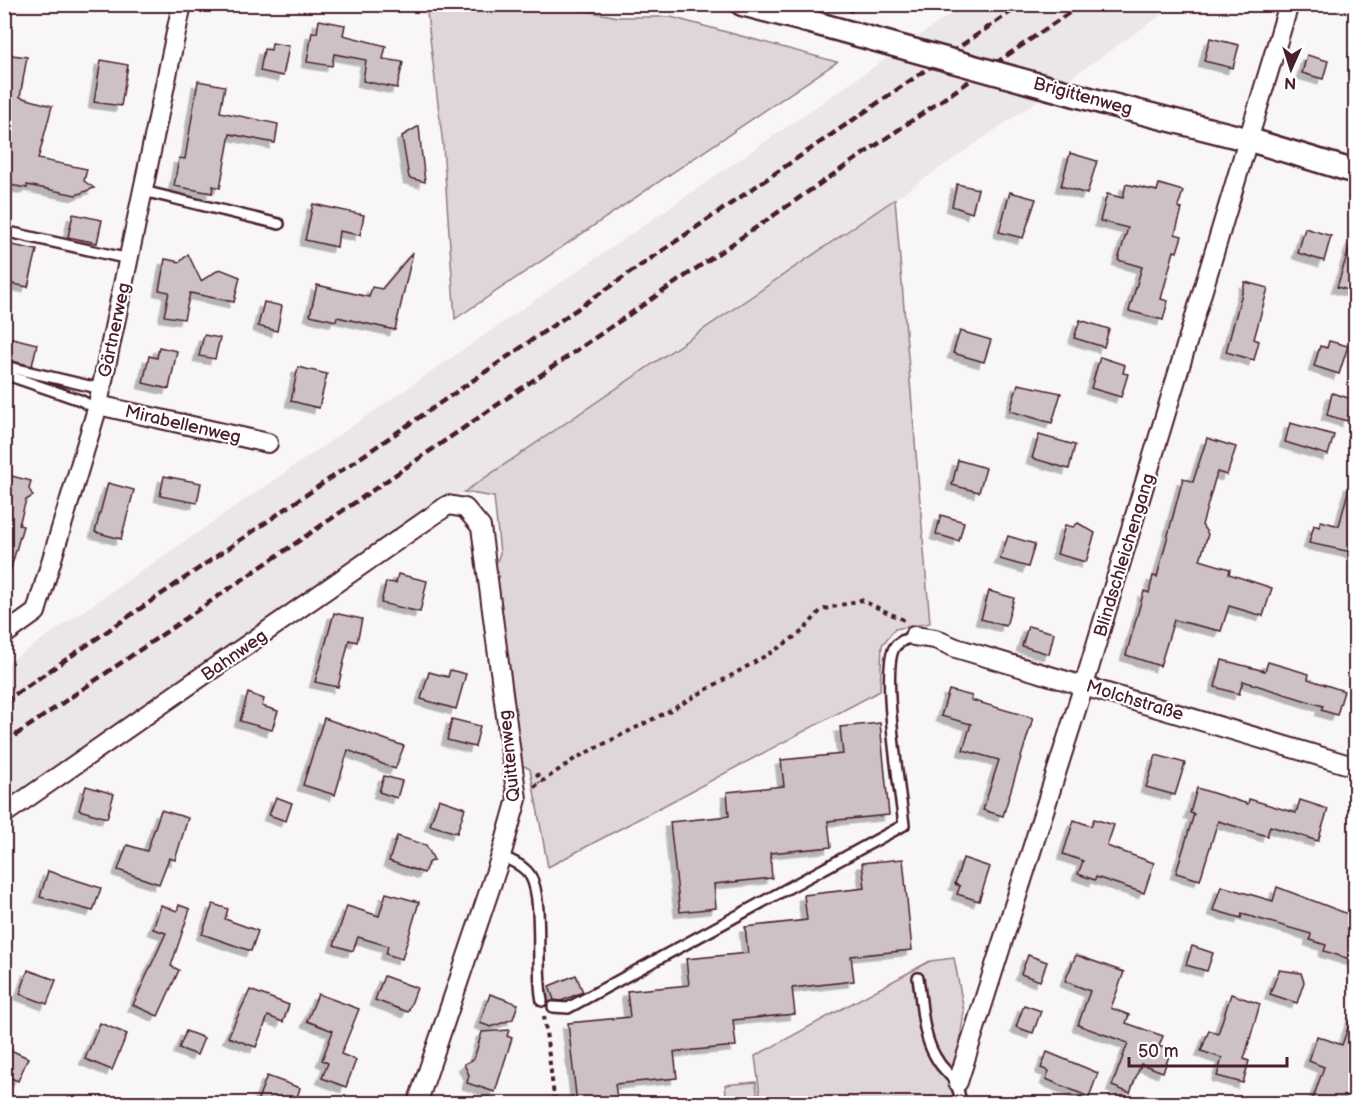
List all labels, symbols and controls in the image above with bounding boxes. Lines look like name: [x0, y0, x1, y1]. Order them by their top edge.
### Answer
north arrow: [1261, 39, 1321, 99]
street label: Brigittenweg: [1031, 73, 1135, 120]
text: N: [1284, 73, 1297, 92]
street label: Gärtnerweg: [94, 281, 135, 379]
street label: Mirabellenweg: [123, 401, 243, 448]
street label: Blindschleichengang: [1090, 471, 1159, 639]
street label: Bahnweg: [197, 625, 271, 686]
street label: Molchstraße: [1084, 676, 1186, 725]
street label: Quittenweg: [494, 709, 525, 803]
scale bar: [1129, 1030, 1286, 1068]
text: 50 m: [1138, 1041, 1179, 1062]

